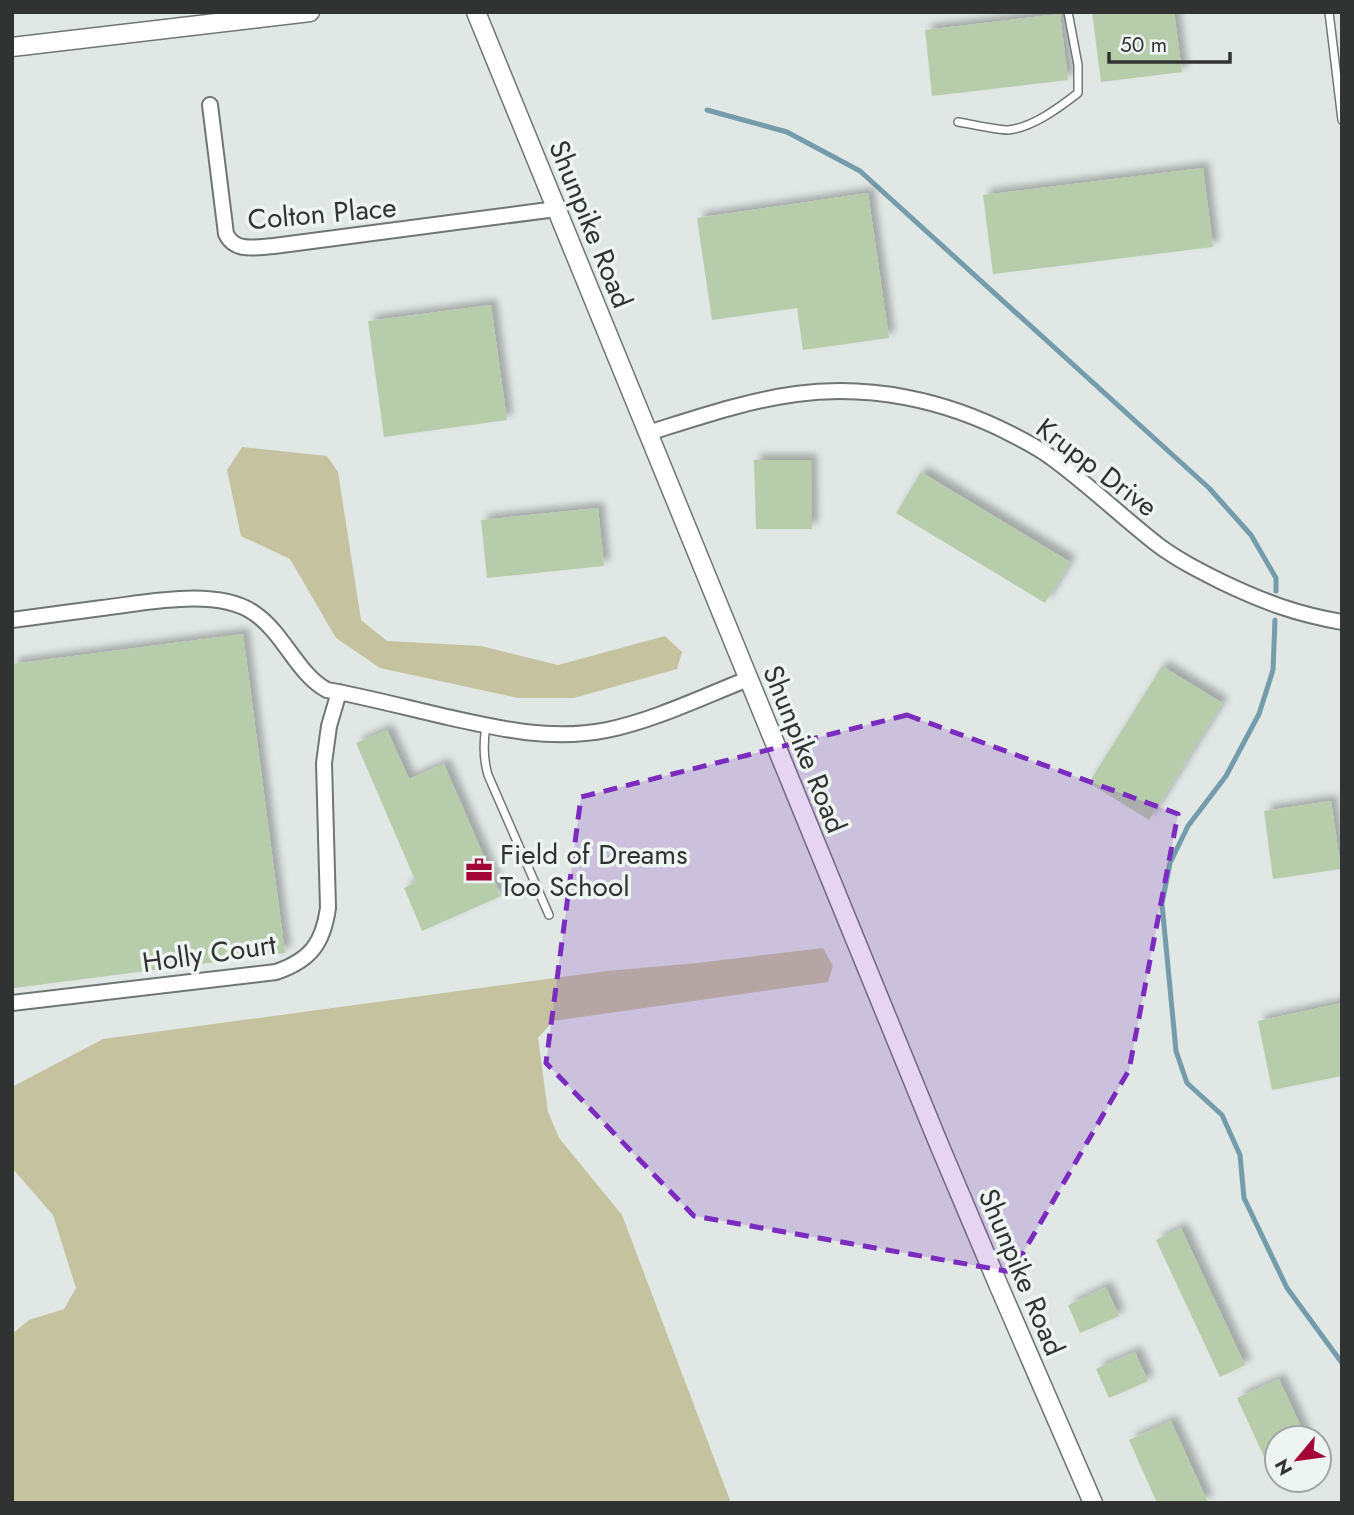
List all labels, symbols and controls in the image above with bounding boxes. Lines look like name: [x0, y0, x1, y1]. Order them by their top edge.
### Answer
scale bar: [1109, 21, 1230, 65]
text: 50 m: [1120, 30, 1167, 60]
street label: Shunpike Road: [538, 134, 643, 314]
street label: Colton Place: [246, 187, 398, 240]
street label: Krupp Drive: [1027, 408, 1166, 527]
street label: Shunpike Road: [752, 659, 857, 839]
place label: Field of Dreams Too School: [500, 834, 687, 907]
office icon: Field of Dreams Too School: [464, 855, 494, 885]
street label: Holly Court: [140, 924, 279, 983]
street label: Shunpike Road: [968, 1182, 1075, 1362]
north arrow: [1263, 1424, 1333, 1494]
text: N: [1268, 1454, 1299, 1480]

